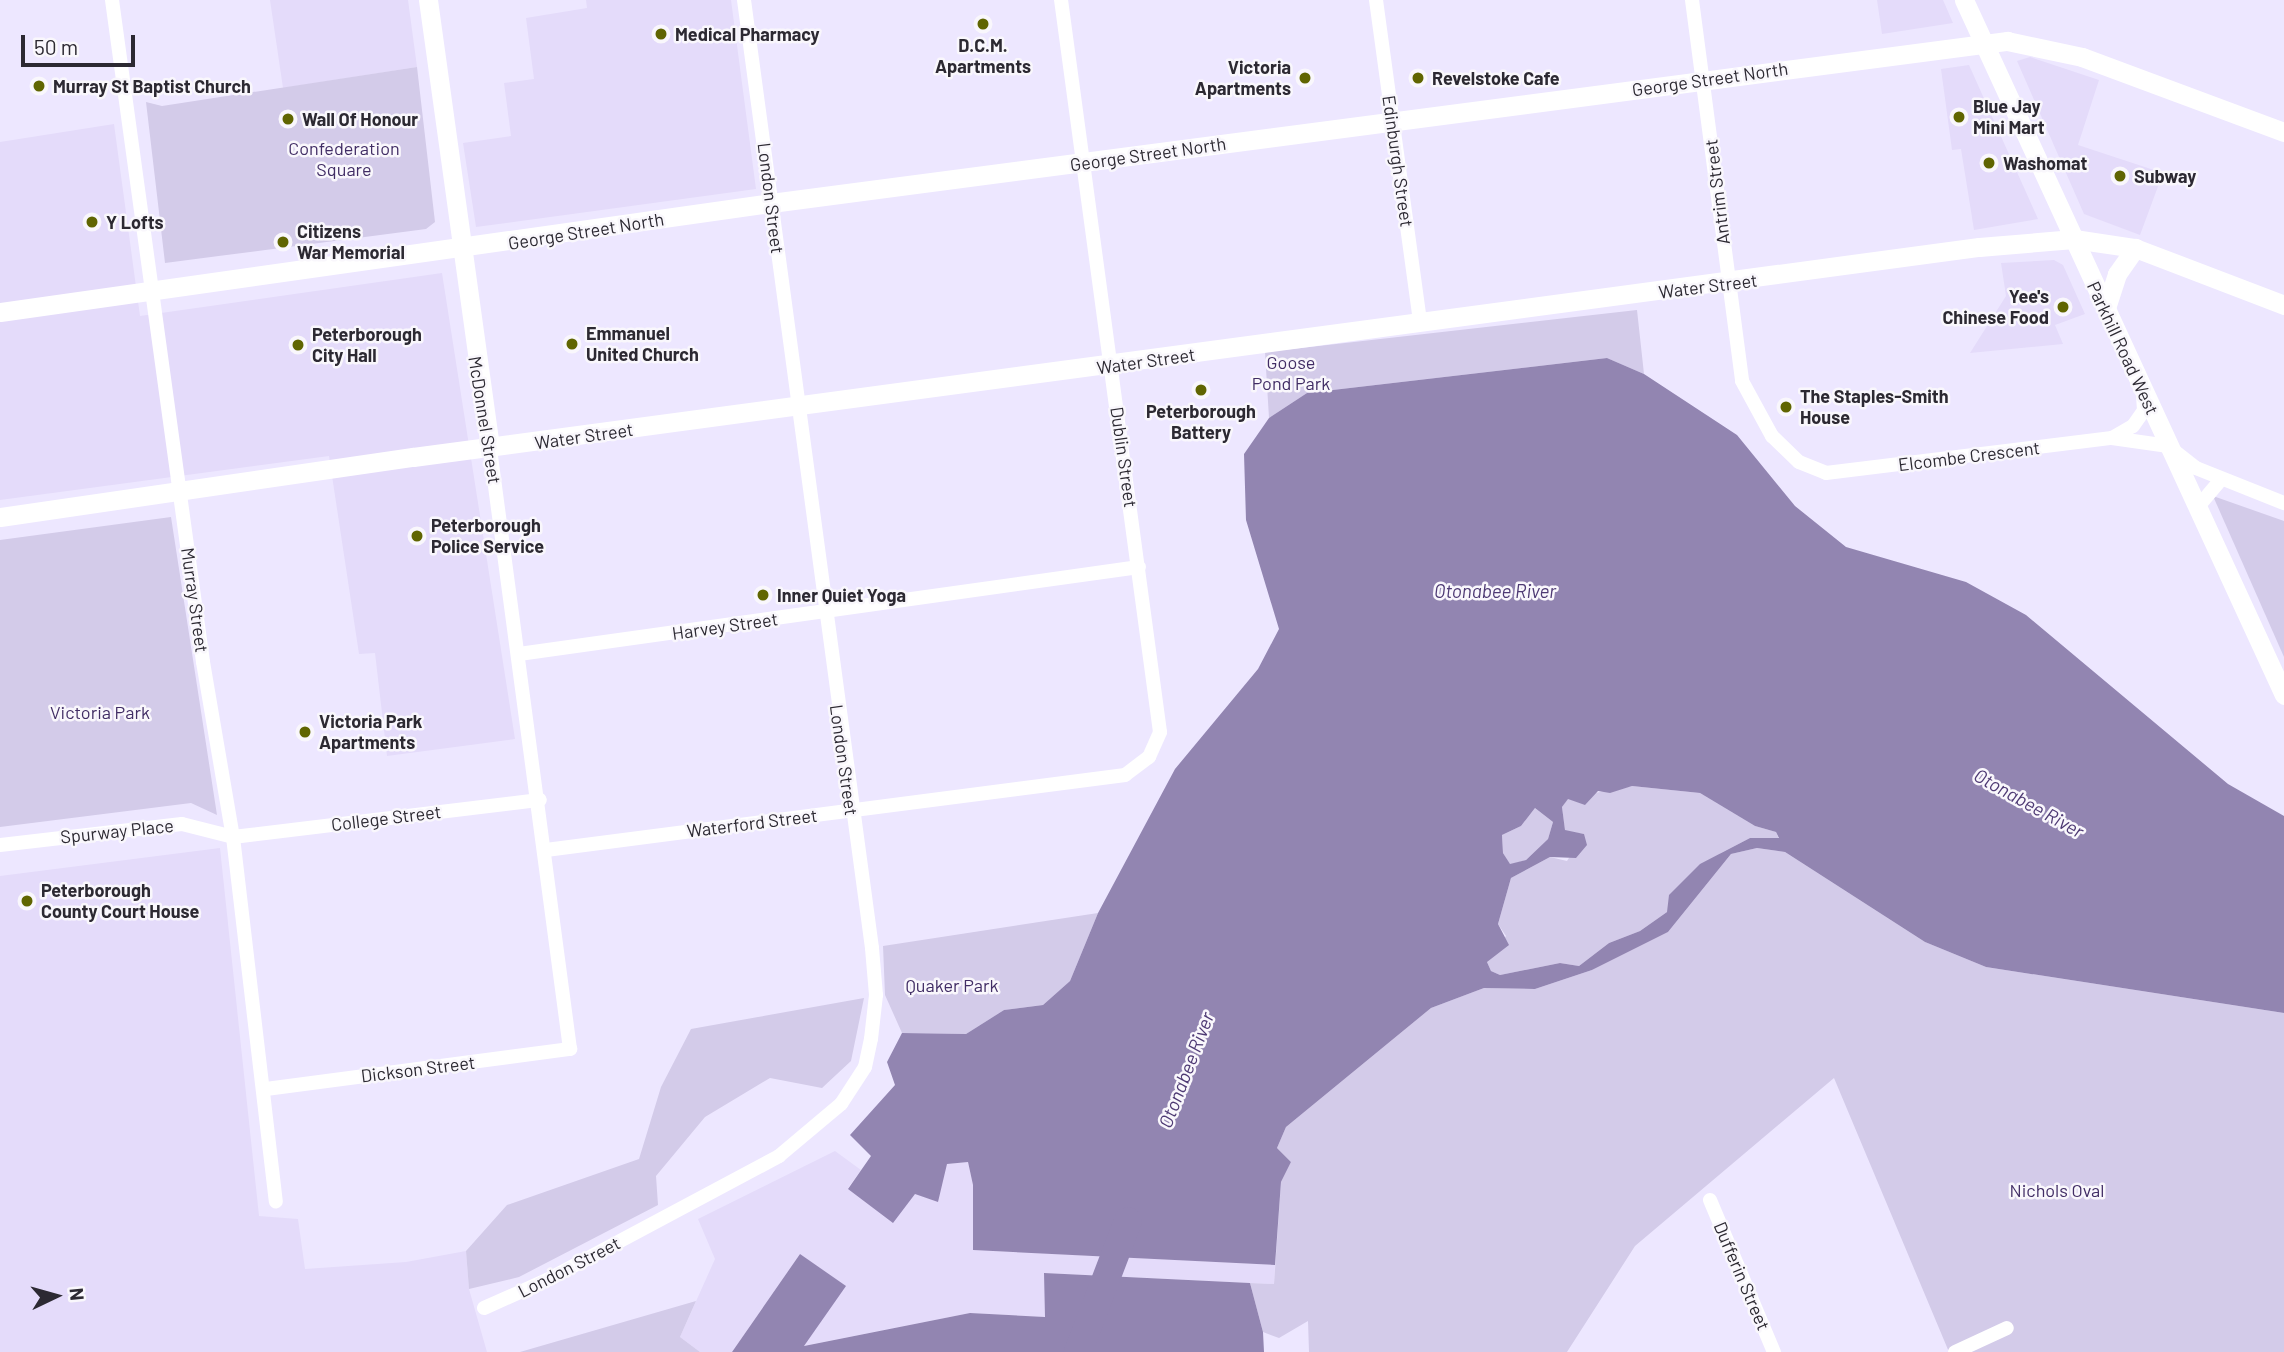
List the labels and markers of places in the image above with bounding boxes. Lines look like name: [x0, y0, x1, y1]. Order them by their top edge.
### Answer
marker: D.C.M. Apartments: [975, 16, 991, 32]
place label: Medical Pharmacy: [675, 23, 820, 45]
marker: Medical Pharmacy: [653, 26, 669, 42]
place label: D.C.M. Apartments: [935, 35, 1031, 78]
place label: Victoria Apartments: [1195, 57, 1291, 100]
place label: Revelstoke Cafe: [1432, 67, 1560, 89]
marker: Victoria Apartments: [1297, 70, 1313, 86]
marker: Revelstoke Cafe: [1410, 70, 1426, 86]
place label: Murray St Baptist Church: [53, 75, 251, 97]
marker: Murray St Baptist Church: [31, 78, 47, 94]
place label: Blue Jay Mini Mart: [1973, 96, 2045, 138]
place label: Wall Of Honour: [302, 108, 418, 130]
marker: Blue Jay Mini Mart: [1951, 109, 1967, 125]
marker: Wall Of Honour: [280, 111, 296, 127]
place label: Washomat: [2003, 152, 2087, 174]
marker: Washomat: [1981, 155, 1997, 171]
place label: Subway: [2134, 165, 2196, 187]
marker: Subway: [2112, 168, 2128, 184]
place label: Y Lofts: [106, 211, 164, 233]
marker: Y Lofts: [84, 214, 100, 230]
place label: Citizens War Memorial: [297, 221, 405, 264]
marker: Citizens War Memorial: [275, 234, 291, 250]
place label: Yee's Chinese Food: [1942, 286, 2049, 328]
marker: Yee's Chinese Food: [2055, 299, 2071, 315]
place label: Emmanuel United Church: [586, 323, 699, 366]
place label: Peterborough City Hall: [312, 324, 422, 366]
marker: Emmanuel United Church: [564, 336, 580, 352]
marker: Peterborough City Hall: [290, 337, 306, 353]
marker: Peterborough Battery: [1193, 382, 1209, 398]
place label: The Staples-Smith House: [1800, 386, 1949, 428]
marker: The Staples-Smith House: [1778, 399, 1794, 415]
place label: Peterborough Battery: [1146, 401, 1256, 444]
place label: Peterborough Police Service: [431, 515, 544, 558]
marker: Peterborough Police Service: [409, 528, 425, 544]
place label: Inner Quiet Yoga: [777, 584, 906, 606]
marker: Inner Quiet Yoga: [755, 587, 771, 603]
place label: Victoria Park Apartments: [319, 711, 422, 754]
marker: Victoria Park Apartments: [297, 724, 313, 740]
place label: Peterborough County Court House: [41, 880, 199, 922]
marker: Peterborough County Court House: [19, 893, 35, 909]

